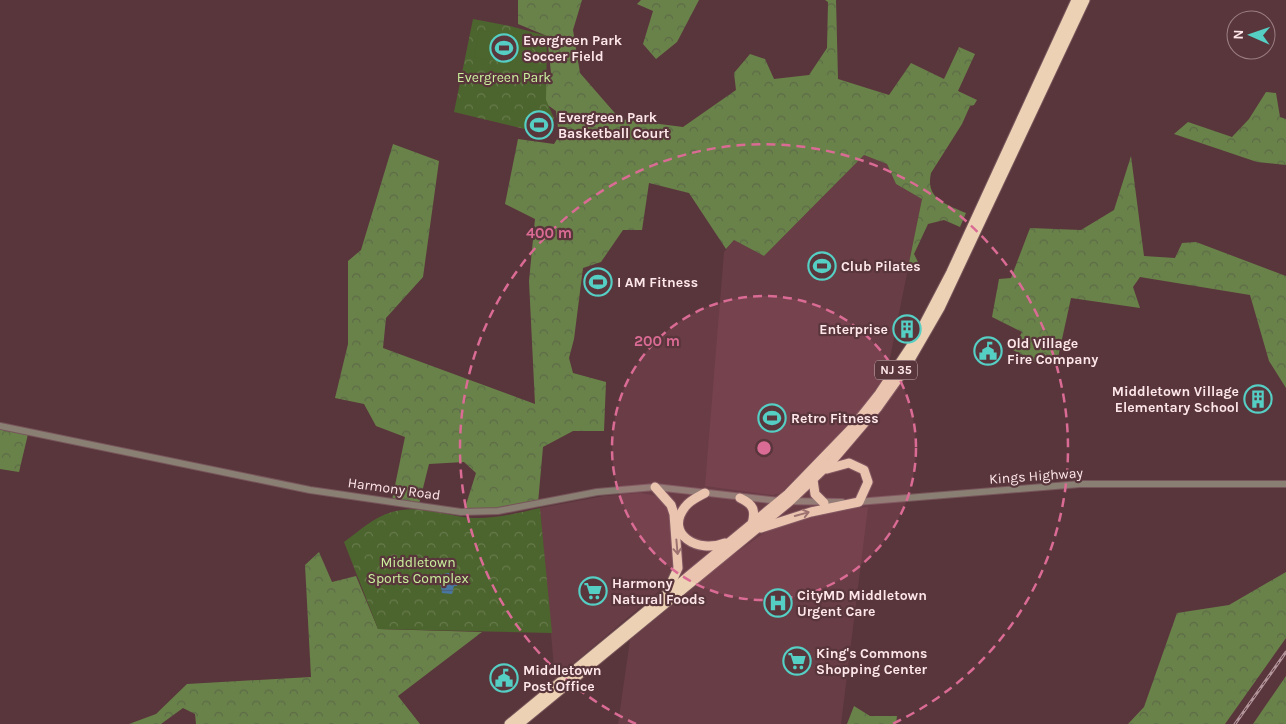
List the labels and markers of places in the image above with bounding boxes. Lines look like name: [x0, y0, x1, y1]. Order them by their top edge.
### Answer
place label: Evergreen Park Soccer Field: [523, 32, 623, 65]
sports icon: Evergreen Park Soccer Field: [489, 33, 519, 63]
place label: Evergreen Park Basketball Court: [558, 109, 670, 142]
sports icon: Evergreen Park Basketball Court: [524, 110, 554, 140]
sports icon: Club Pilates: [807, 251, 837, 281]
place label: Club Pilates: [841, 258, 921, 275]
sports icon: I AM Fitness: [583, 267, 613, 297]
place label: I AM Fitness: [617, 274, 698, 291]
building icon: Enterprise: [892, 314, 922, 344]
place label: Enterprise: [819, 321, 888, 338]
place label: Old Village Fire Company: [1007, 335, 1098, 368]
public building icon: Old Village Fire Company: [973, 336, 1003, 366]
place label: Middletown Village Elementary School: [1112, 383, 1239, 416]
building icon: Middletown Village Elementary School: [1243, 384, 1273, 414]
sports icon: Retro Fitness: [757, 403, 787, 433]
place label: Retro Fitness: [791, 410, 879, 427]
centre of rings: [755, 439, 773, 457]
place label: Harmony Natural Foods: [612, 575, 705, 608]
supermarket icon: Harmony Natural Foods: [578, 576, 608, 606]
place label: CityMD Middletown Urgent Care: [797, 587, 927, 620]
hospital icon: CityMD Middletown Urgent Care: [763, 588, 793, 618]
place label: King's Commons Shopping Center: [816, 645, 928, 678]
supermarket icon: King's Commons Shopping Center: [782, 646, 812, 676]
place label: Middletown Post Office: [523, 662, 602, 695]
public building icon: Middletown Post Office: [489, 663, 519, 693]

